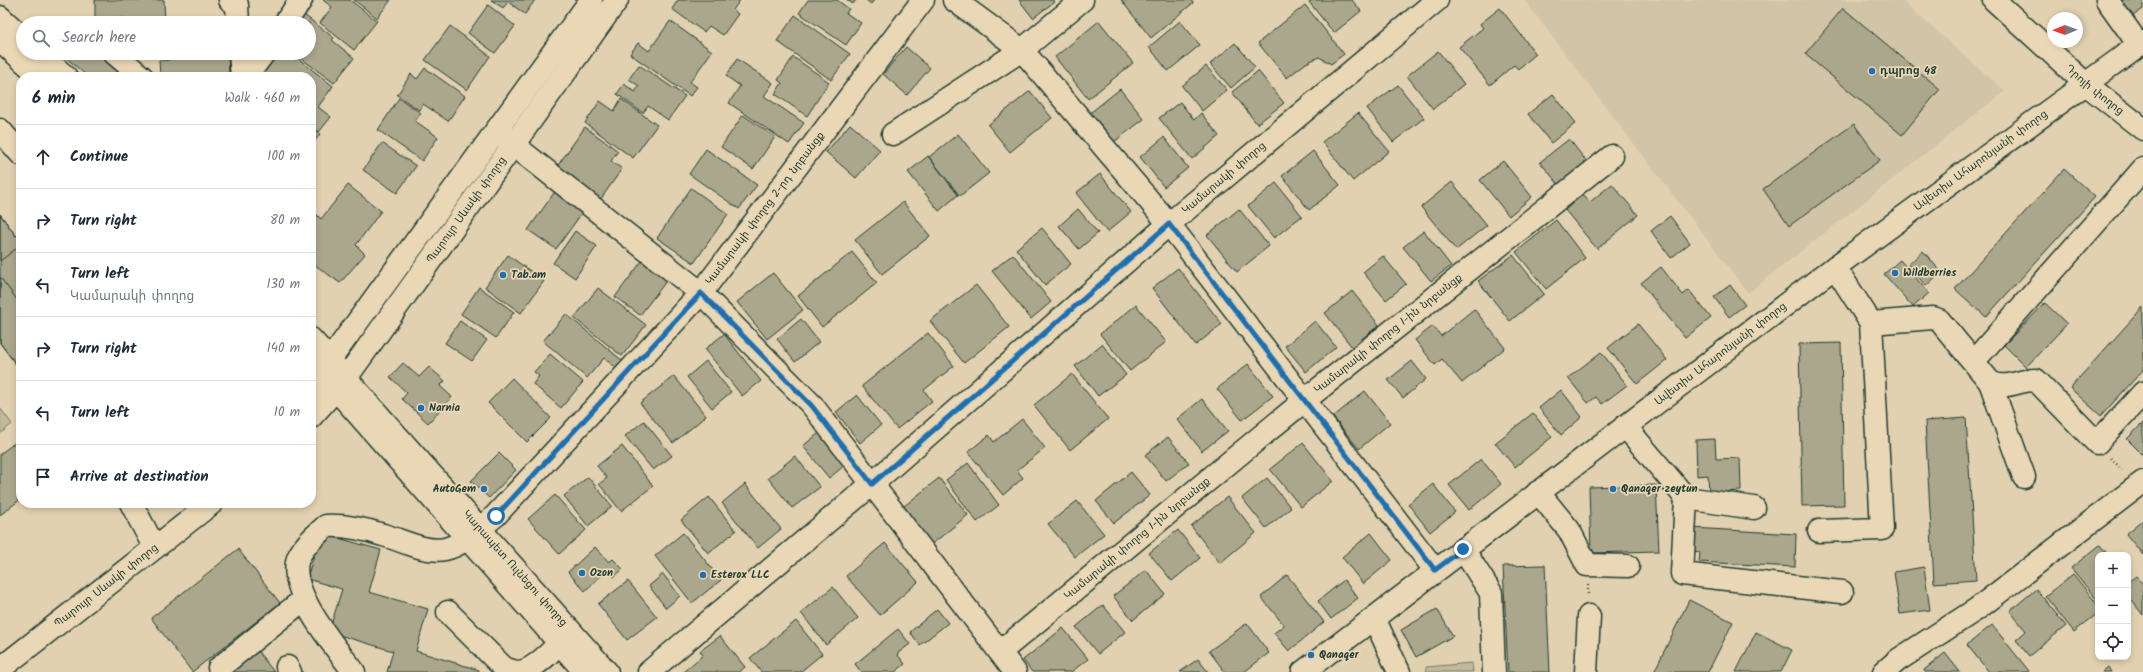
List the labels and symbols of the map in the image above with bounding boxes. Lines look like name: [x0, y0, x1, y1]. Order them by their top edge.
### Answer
north arrow: [2047, 12, 2083, 48]
street label: Դրոյի փողոց: [2061, 60, 2128, 120]
place label: դպրոց 48: [1880, 62, 1937, 80]
marker: դպրոց 48: [1867, 66, 1877, 76]
street label: Ավետիս Ահարոնյանի փողոց: [1910, 105, 2052, 216]
street label: Կամարակի փողոց 2-րդ նրբանցք: [701, 128, 829, 289]
street label: Կամարակի փողոց: [1178, 137, 1270, 219]
street label: Պարույր Սևակի փողոց: [422, 153, 511, 267]
place label: Wildberries: [1903, 264, 1957, 282]
place label: Tab.am: [511, 266, 546, 284]
marker: Wildberries: [1890, 268, 1900, 278]
street label: Կամարակի փողոց 1-ին նրբանցք: [1310, 269, 1466, 399]
marker: Tab.am: [498, 270, 508, 280]
street label: Ավետիս Ահարոնյանի փողոց: [1651, 298, 1791, 410]
place label: Narnia: [429, 399, 460, 417]
marker: Narnia: [416, 403, 426, 413]
street label: Կամարակի փողոց 1-ին նրբանցք: [1060, 473, 1214, 605]
place label: AutoGem: [433, 480, 476, 498]
place label: Qanaqer zeytun: [1621, 480, 1698, 498]
marker: AutoGem: [479, 484, 489, 494]
marker: Qanaqer zeytun: [1608, 484, 1618, 494]
street label: Կարապետ Ուլնեցու փողոց: [458, 506, 572, 631]
route start: [487, 507, 505, 525]
street label: Պարույր Սևակի փողոց: [50, 539, 162, 632]
route end: [1454, 540, 1472, 558]
place label: Ozon: [590, 564, 613, 582]
place label: Esterox LLC: [711, 566, 770, 584]
marker: Ozon: [577, 568, 587, 578]
marker: Esterox LLC: [698, 570, 708, 580]
place label: Qanaqer: [1319, 646, 1360, 664]
marker: Qanaqer: [1306, 650, 1316, 660]

